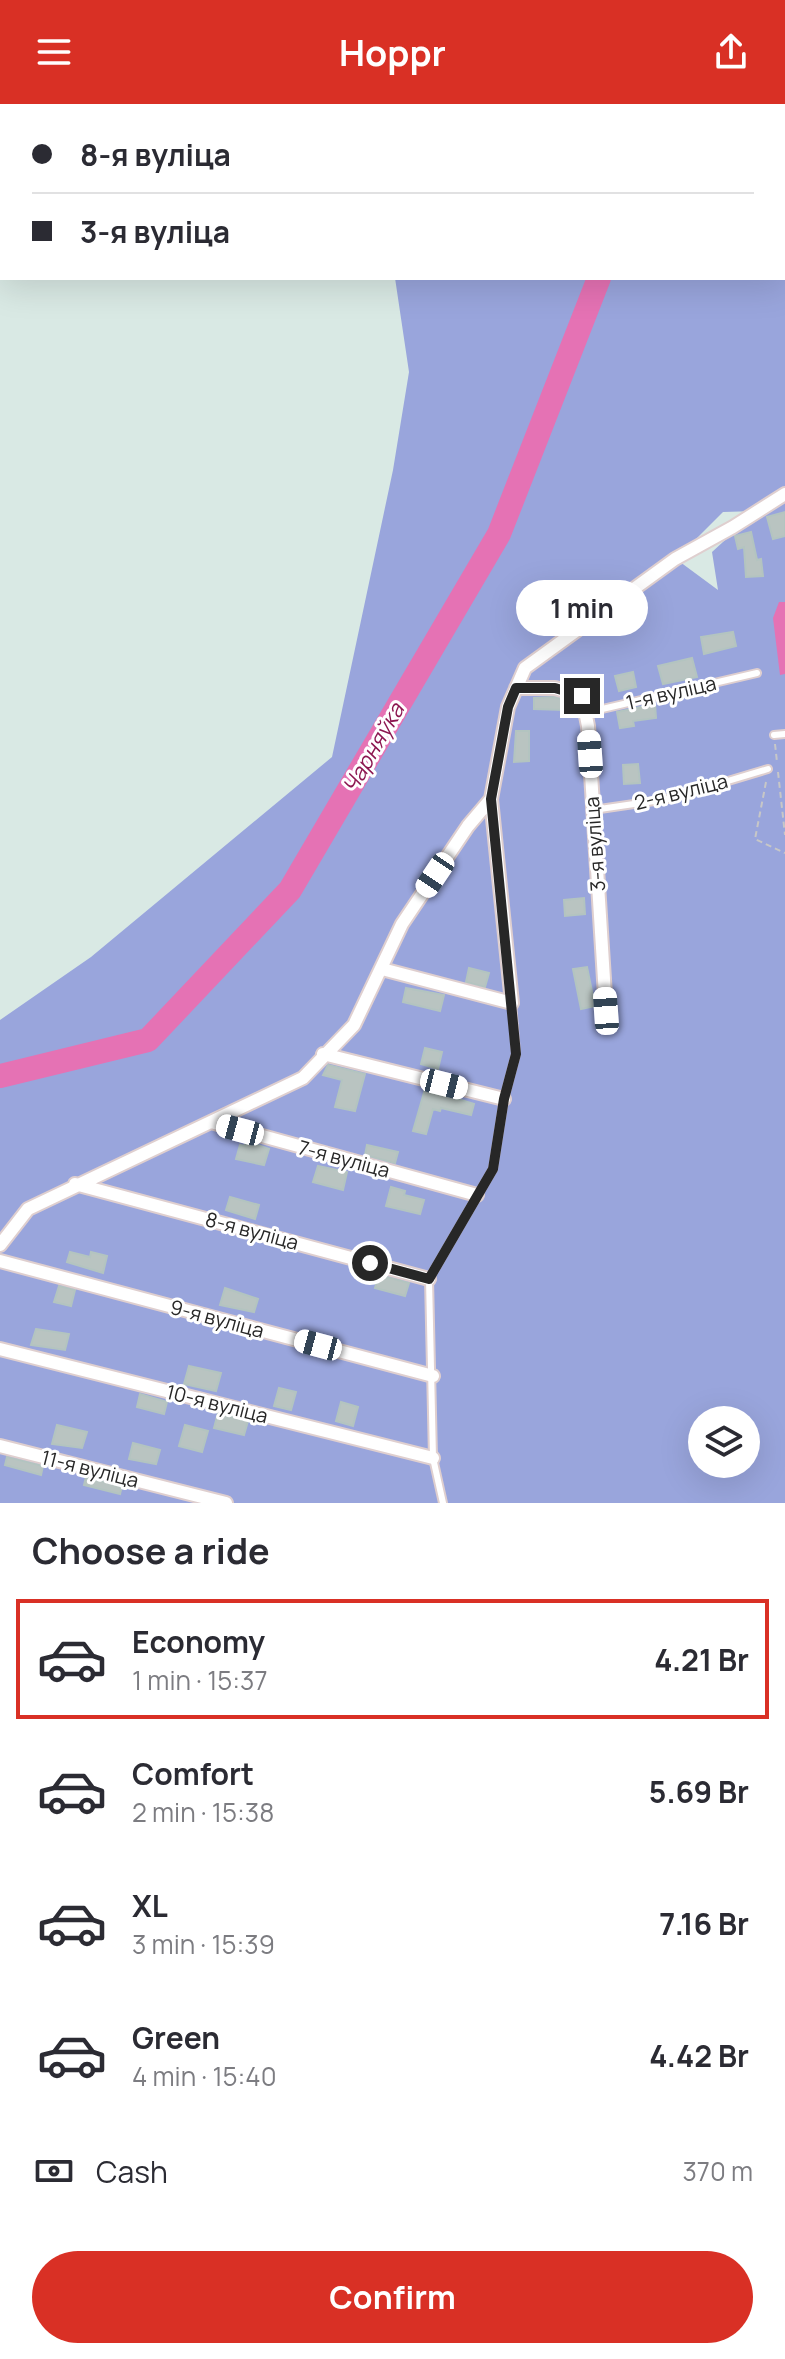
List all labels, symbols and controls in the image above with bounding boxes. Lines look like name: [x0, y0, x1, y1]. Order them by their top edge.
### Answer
text: Hoppr: [339, 28, 446, 77]
icon: menu: [32, 30, 76, 74]
icon: share: [709, 30, 753, 74]
text: 8-я вуліца: [80, 134, 231, 175]
text: 3-я вуліца: [80, 211, 230, 252]
callout: 1 min: [516, 580, 648, 636]
text: 1 min: [550, 590, 614, 626]
street label: 1-я вуліца: [623, 669, 719, 716]
route end: [564, 678, 600, 714]
water label: Чарняўка: [335, 696, 412, 799]
car: [576, 729, 604, 779]
street label: 2-я вуліца: [631, 767, 730, 816]
street label: 3-я вуліца: [578, 796, 611, 892]
car: [412, 848, 458, 902]
car: [592, 986, 620, 1036]
car: [418, 1067, 470, 1101]
car: [214, 1112, 266, 1148]
street label: 7-я вуліца: [295, 1133, 393, 1184]
street label: 8-я вуліца: [202, 1205, 302, 1256]
route start: [352, 1245, 388, 1281]
street label: 9-я вуліца: [167, 1293, 267, 1344]
car: [292, 1327, 344, 1363]
street label: 10-я вуліца: [163, 1378, 271, 1429]
map controls: [688, 1406, 760, 1478]
button: layers: [688, 1406, 760, 1478]
street label: 11-я вуліца: [39, 1443, 142, 1494]
text: Choose a ride: [32, 1526, 270, 1575]
text: Economy: [132, 1621, 265, 1662]
icon: car: [36, 1623, 108, 1695]
text: 4.21 Br: [654, 1639, 749, 1680]
text: 1 min · 15:37: [132, 1662, 268, 1698]
text: Comfort: [132, 1753, 254, 1794]
icon: car: [36, 1755, 108, 1827]
text: 5.69 Br: [649, 1771, 749, 1812]
text: 2 min · 15:38: [132, 1794, 274, 1830]
text: XL: [132, 1885, 168, 1926]
icon: car: [36, 1887, 108, 1959]
text: 7.16 Br: [659, 1903, 749, 1944]
text: 3 min · 15:39: [132, 1926, 275, 1962]
text: Green: [132, 2017, 220, 2058]
icon: car: [36, 2019, 108, 2091]
text: 4.42 Br: [649, 2035, 749, 2076]
text: 4 min · 15:40: [132, 2058, 277, 2094]
icon: cash: [32, 2149, 76, 2193]
text: Cash: [96, 2151, 168, 2192]
text: 370 m: [682, 2153, 753, 2189]
button: Confirm: [32, 2251, 753, 2343]

